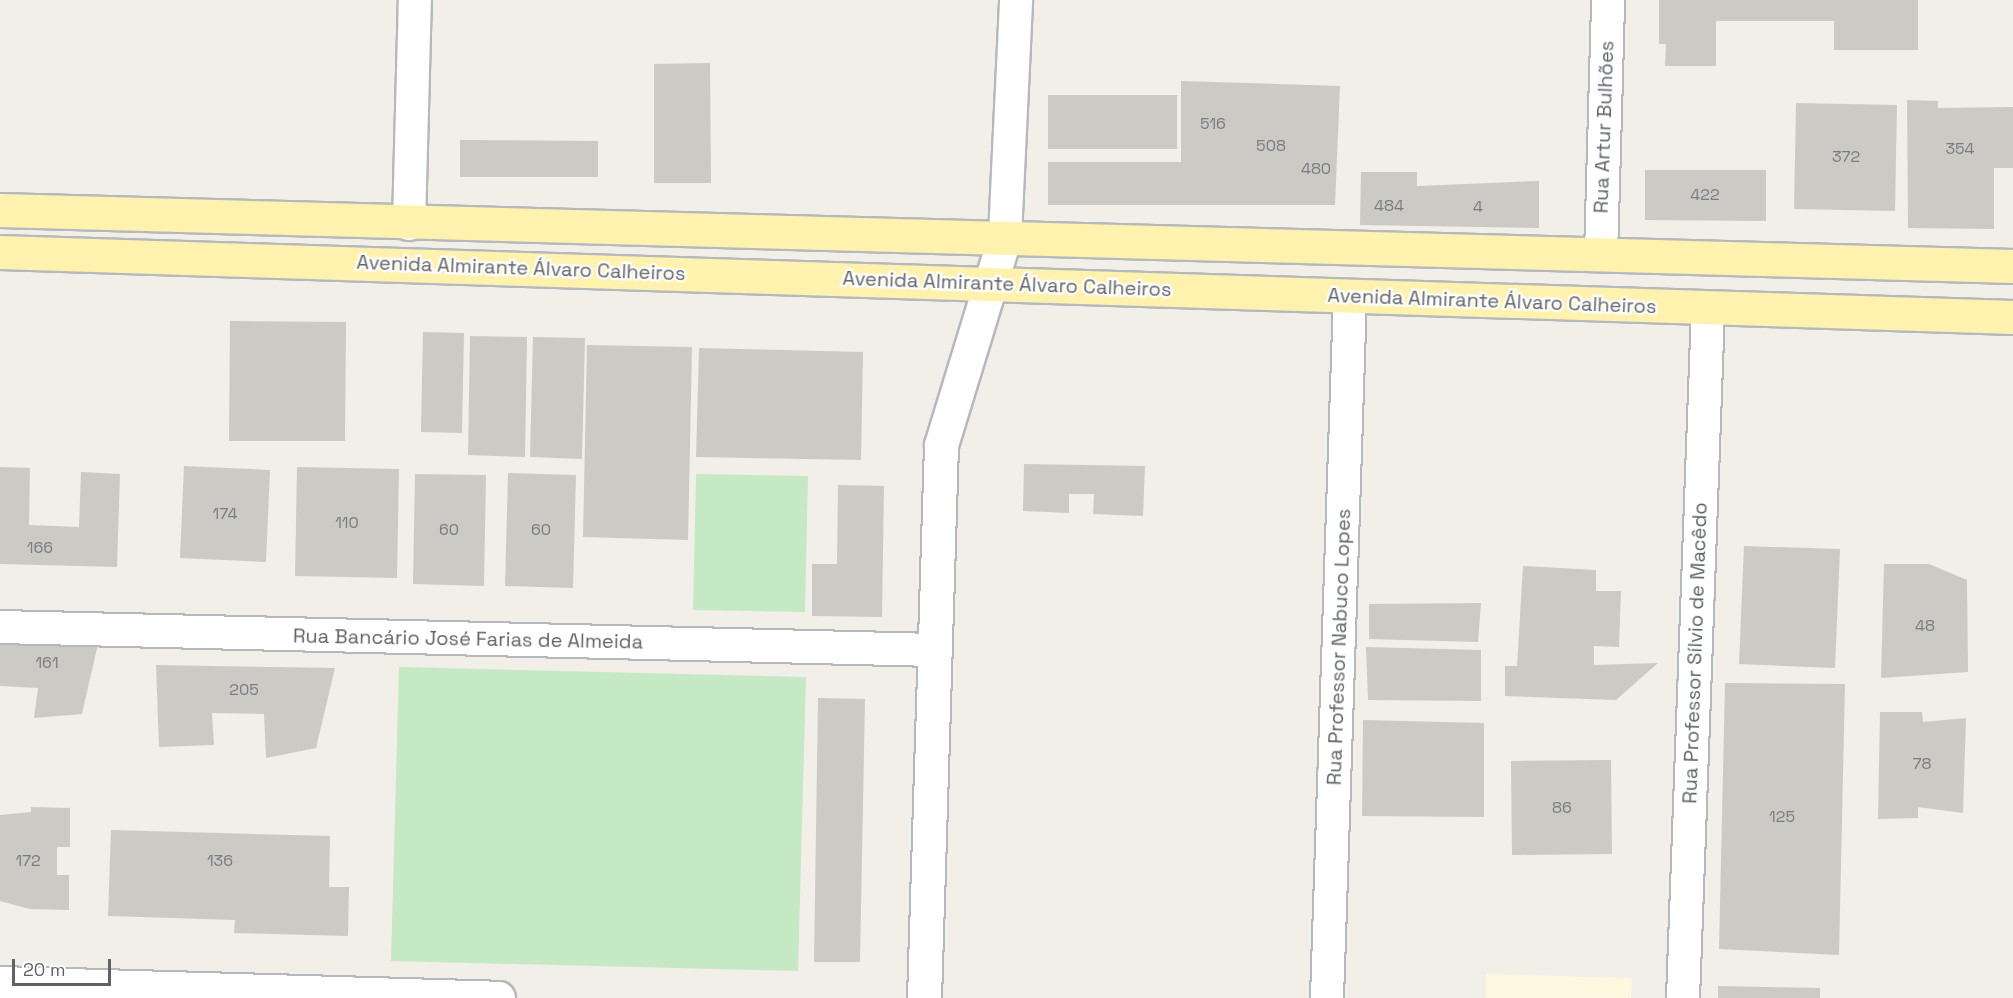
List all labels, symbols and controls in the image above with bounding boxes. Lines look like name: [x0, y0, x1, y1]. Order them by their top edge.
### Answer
street label: Rua Artur Bulhões: [1589, 40, 1619, 214]
house number: 516: [1200, 114, 1226, 134]
house number: 508: [1256, 136, 1286, 156]
house number: 354: [1945, 139, 1975, 159]
house number: 372: [1832, 147, 1860, 167]
house number: 480: [1301, 159, 1331, 179]
house number: 422: [1690, 185, 1720, 205]
house number: 484: [1374, 196, 1404, 216]
house number: 4: [1473, 197, 1483, 217]
street label: Avenida Almirante Álvaro Calheiros: [356, 250, 686, 286]
street label: Avenida Almirante Álvaro Calheiros: [842, 266, 1172, 302]
street label: Avenida Almirante Álvaro Calheiros: [1327, 283, 1657, 319]
street label: Rua Professor Sílvio de Macêdo: [1678, 502, 1712, 804]
house number: 174: [213, 504, 237, 524]
street label: Rua Professor Nabuco Lopes: [1322, 508, 1356, 786]
house number: 110: [335, 513, 359, 533]
house number: 60: [439, 520, 459, 540]
house number: 60: [531, 520, 551, 540]
house number: 166: [27, 538, 53, 558]
house number: 48: [1915, 616, 1935, 636]
street label: Rua Bancário José Farias de Almeida: [293, 624, 643, 654]
house number: 161: [35, 653, 59, 673]
house number: 205: [229, 680, 259, 700]
house number: 78: [1913, 754, 1931, 774]
house number: 86: [1552, 798, 1572, 818]
house number: 125: [1769, 807, 1795, 827]
house number: 172: [15, 851, 41, 871]
house number: 136: [207, 851, 233, 871]
scale bar: [15, 947, 114, 985]
text: 20 m: [23, 958, 66, 981]

